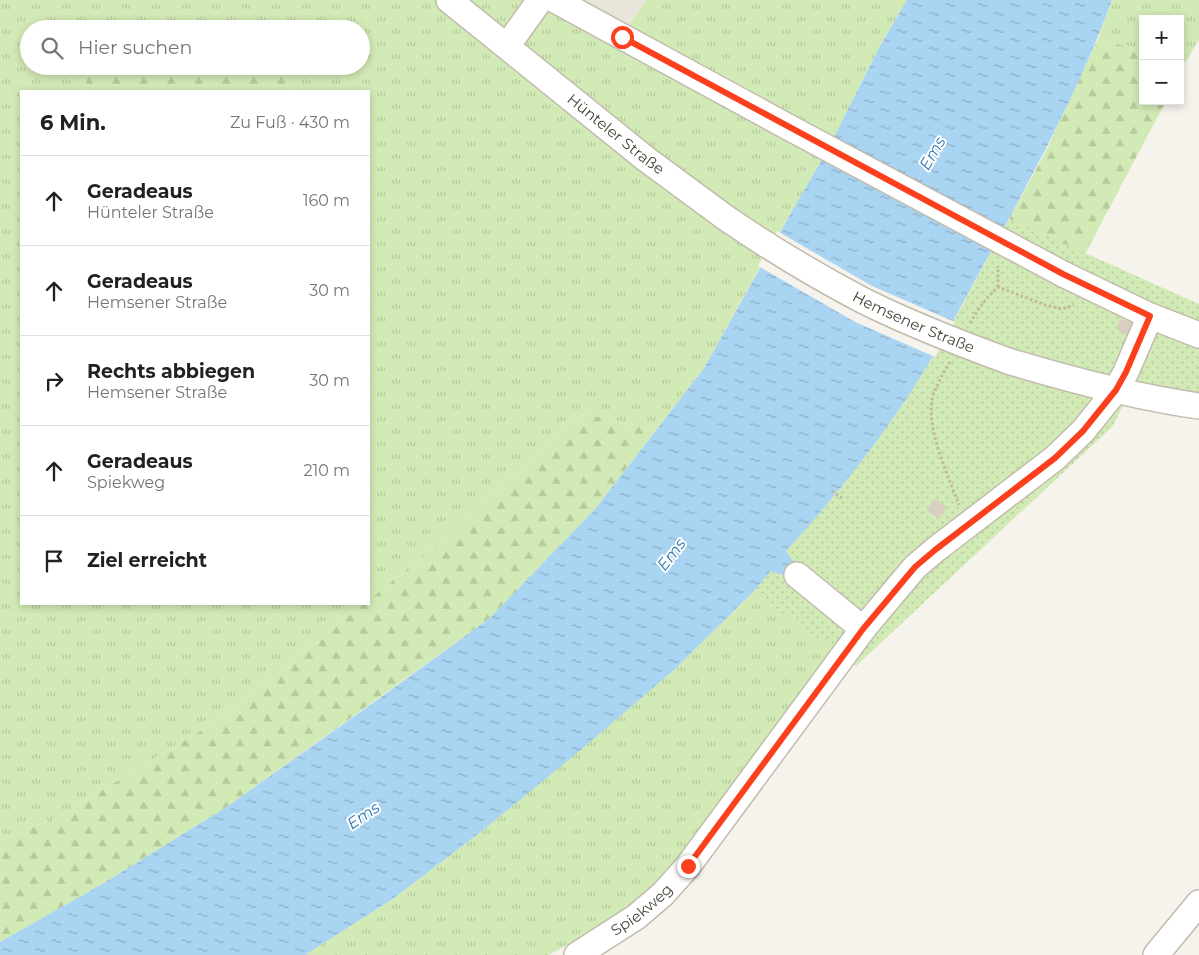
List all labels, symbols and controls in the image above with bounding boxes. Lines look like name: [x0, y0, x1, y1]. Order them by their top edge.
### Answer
map controls: [1139, 15, 1184, 105]
button: +: [1139, 15, 1184, 60]
search box: [20, 20, 370, 75]
route start: [611, 26, 634, 49]
icon: search: [38, 34, 66, 62]
text: Hier suchen: [78, 36, 192, 59]
button: −: [1139, 60, 1184, 105]
street label: Hünteler Straße: [564, 89, 668, 178]
text: 6 Min.: [40, 110, 106, 135]
text: Zu Fuß · 430 m: [230, 113, 350, 132]
water label: Ems: [915, 133, 950, 173]
text: Geradeaus: [87, 180, 193, 203]
icon: ahead: [40, 187, 68, 215]
text: 160 m: [303, 191, 350, 210]
text: Hünteler Straße: [87, 203, 214, 222]
text: Geradeaus: [87, 270, 193, 293]
icon: ahead: [40, 277, 68, 305]
text: 30 m: [309, 281, 350, 300]
street label: Hemsener Straße: [849, 287, 977, 357]
text: Hemsener Straße: [87, 293, 227, 312]
text: Rechts abbiegen: [87, 360, 255, 383]
icon: right: [40, 367, 68, 395]
text: 30 m: [309, 371, 350, 390]
text: Hemsener Straße: [87, 383, 227, 402]
text: Geradeaus: [87, 450, 193, 473]
icon: ahead: [40, 457, 68, 485]
text: 210 m: [303, 461, 350, 480]
text: Spiekweg: [87, 473, 165, 492]
water label: Ems: [653, 534, 690, 574]
icon: arrive: [40, 547, 68, 575]
text: Ziel erreicht: [87, 549, 207, 572]
water label: Ems: [343, 798, 383, 833]
route end: [677, 855, 700, 878]
street label: Spiekweg: [607, 880, 676, 940]

